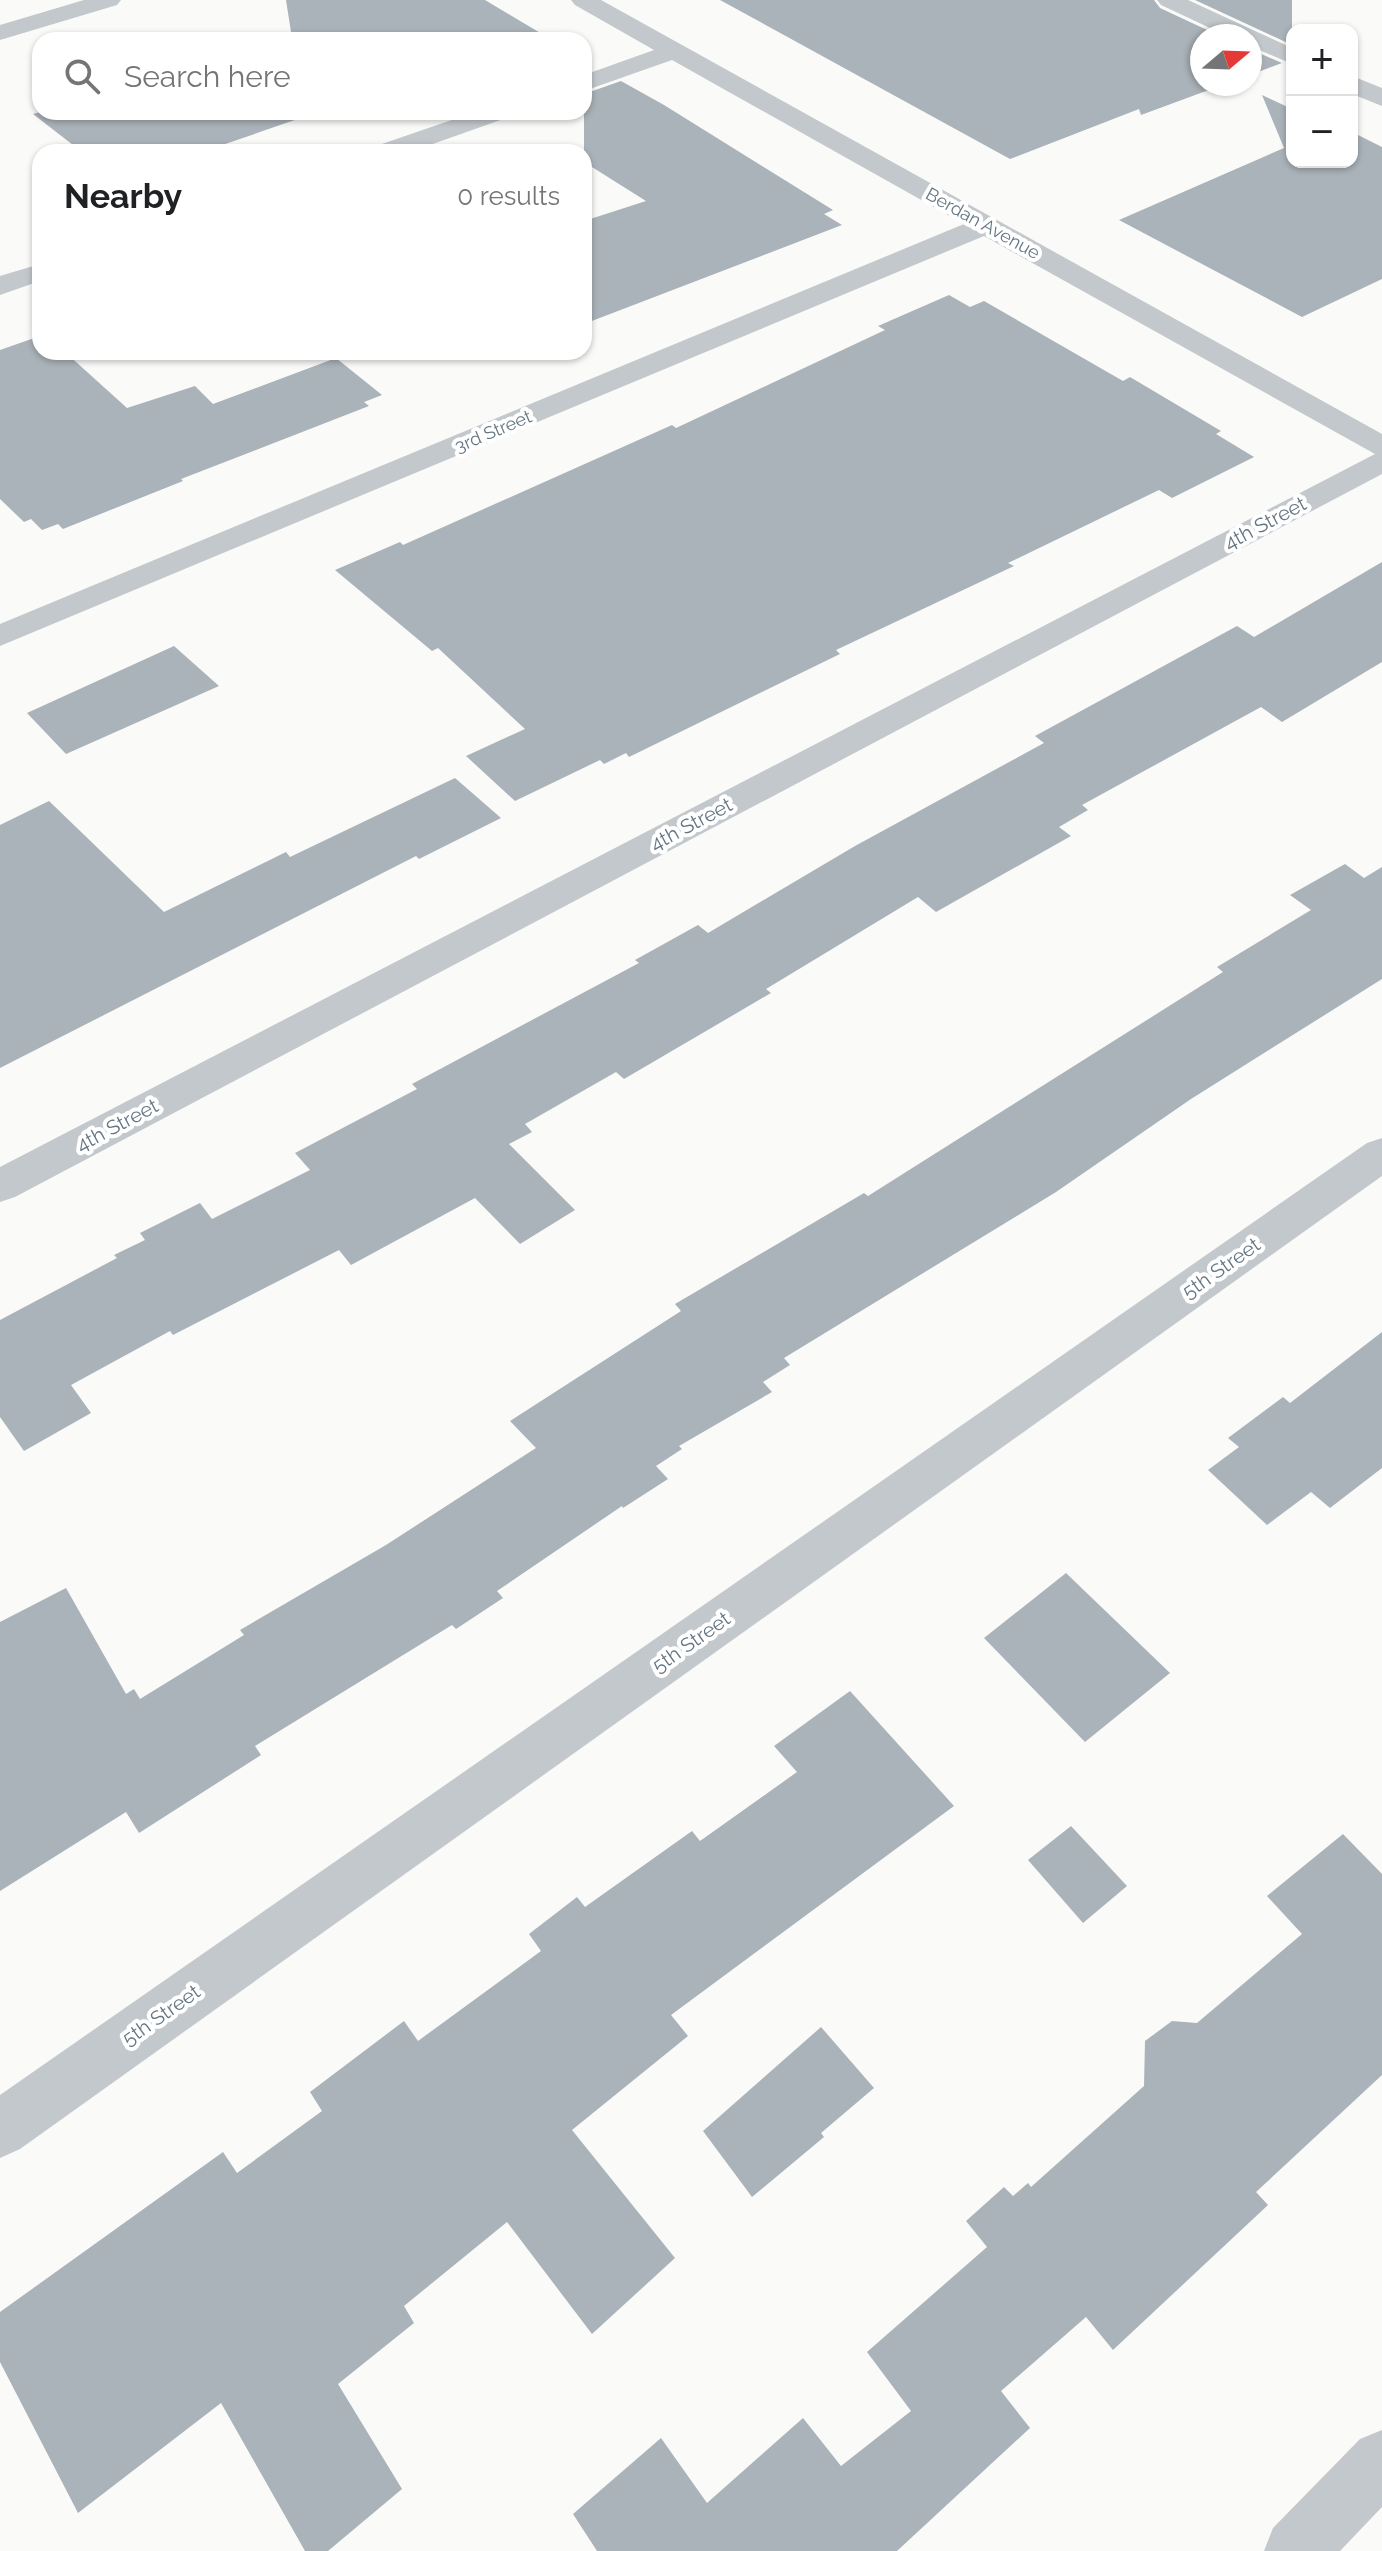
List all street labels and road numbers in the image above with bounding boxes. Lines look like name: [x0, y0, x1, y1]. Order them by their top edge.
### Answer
street label: Berdan Avenue: [922, 183, 1044, 263]
street label: 3rd Street: [451, 405, 535, 457]
street label: 4th Street: [1220, 491, 1311, 555]
street label: 4th Street: [646, 792, 737, 856]
street label: 4th Street: [72, 1093, 163, 1157]
street label: 5th Street: [1177, 1232, 1265, 1304]
street label: 5th Street: [647, 1606, 735, 1678]
street label: 5th Street: [117, 1979, 205, 2051]

